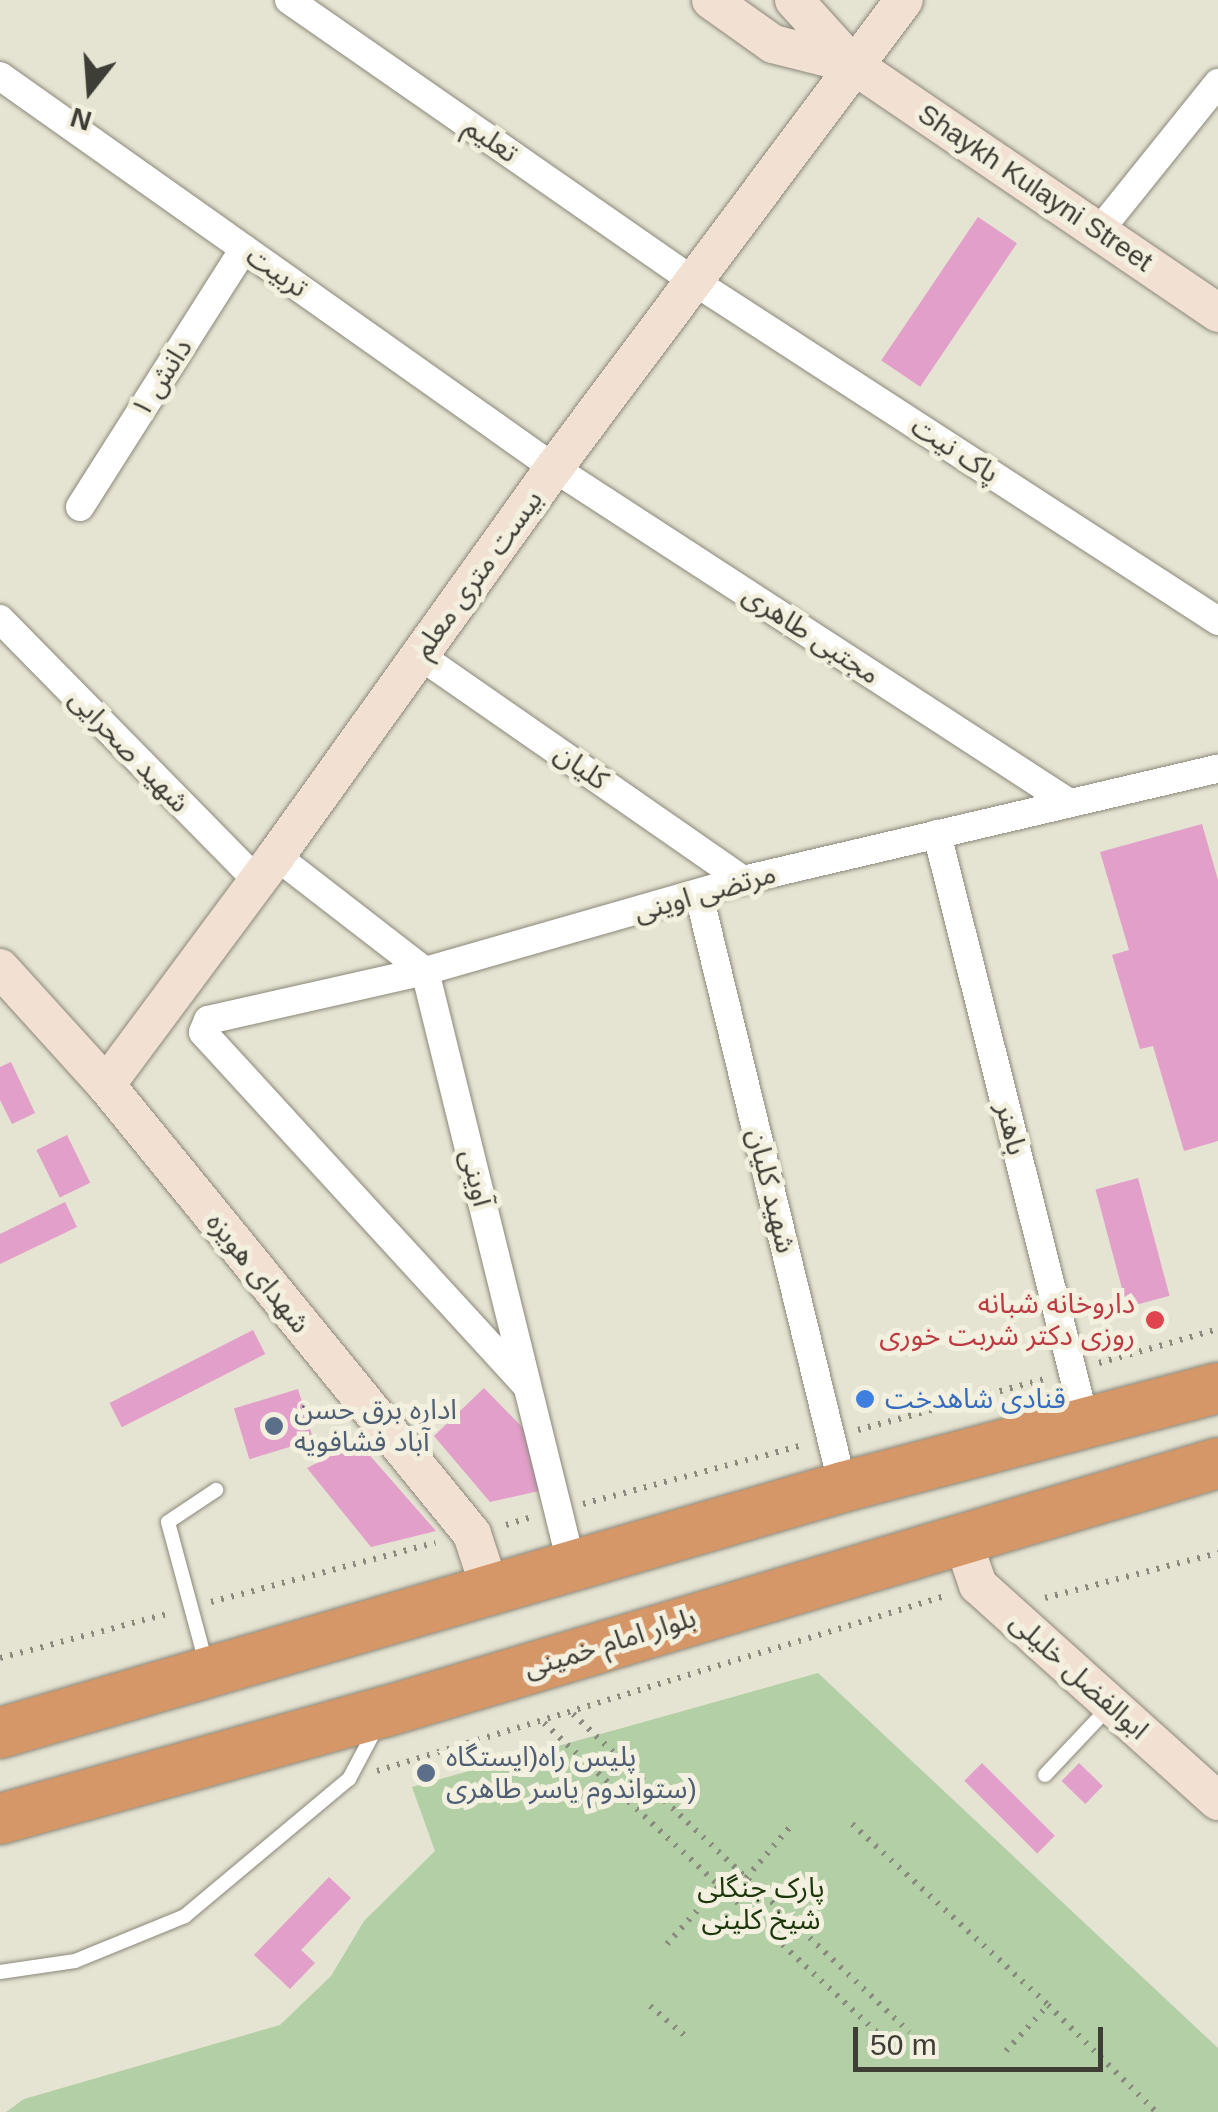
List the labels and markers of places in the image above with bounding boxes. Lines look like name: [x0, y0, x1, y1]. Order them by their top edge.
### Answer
place label: داروخانه شبانه روزی دکتر شربت خوری: [879, 1287, 1135, 1353]
marker: داروخانه شبانه روزی دکتر شربت خوری: [1144, 1309, 1166, 1331]
place label: قنادی شاهدخت: [885, 1382, 1066, 1416]
marker: قنادی شاهدخت: [854, 1388, 876, 1410]
place label: اداره برق حسن آباد فشافویه: [294, 1393, 457, 1459]
marker: اداره برق حسن آباد فشافویه: [263, 1415, 285, 1437]
place label: پلیس راه(ایستگاه ستواندوم یاسر طاهری): [446, 1740, 697, 1806]
marker: پلیس راه(ایستگاه ستواندوم یاسر طاهری): [415, 1762, 437, 1784]

